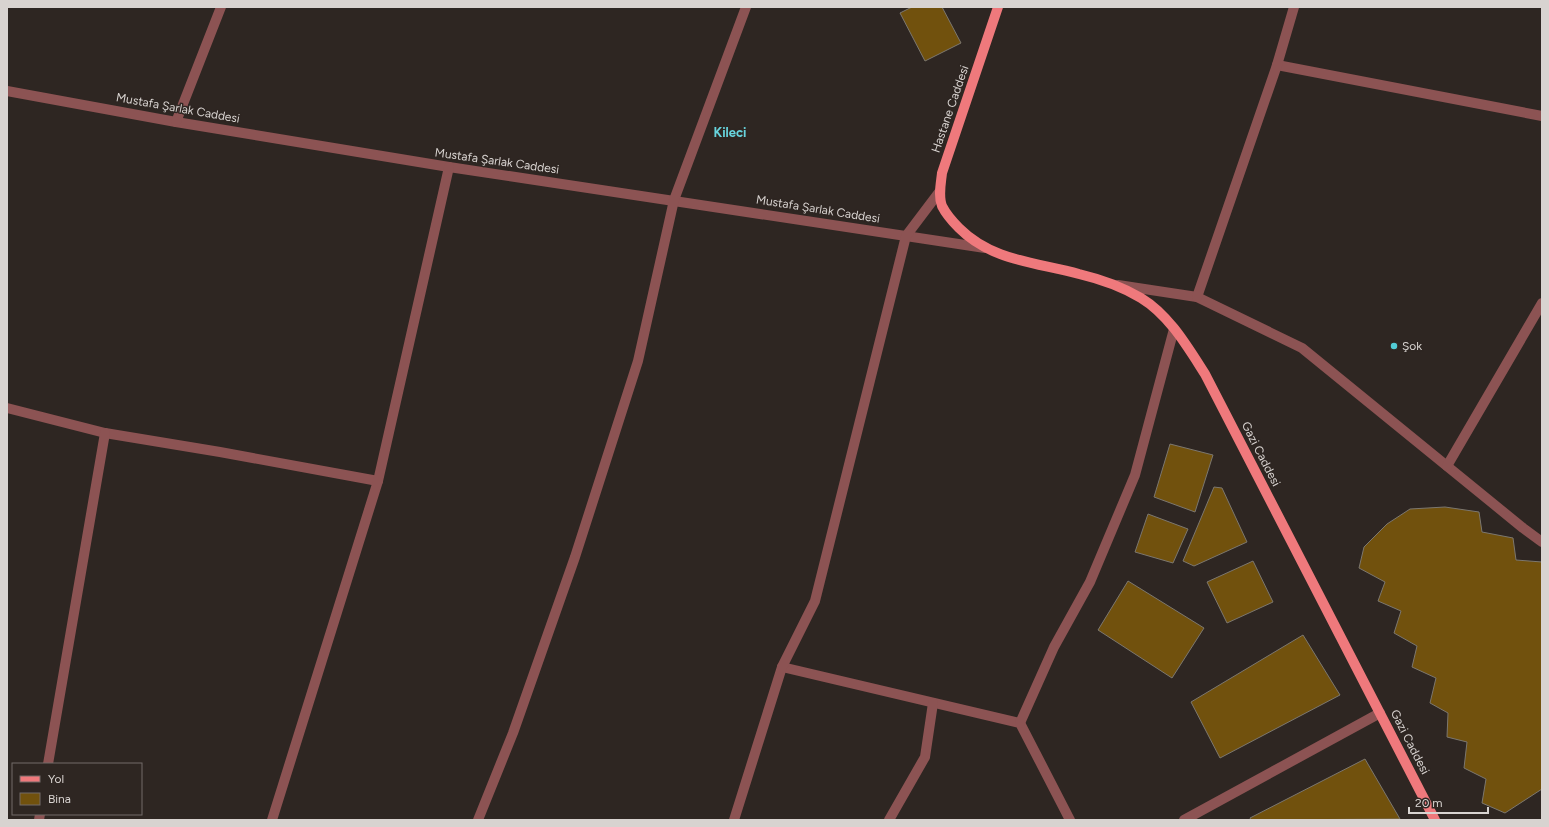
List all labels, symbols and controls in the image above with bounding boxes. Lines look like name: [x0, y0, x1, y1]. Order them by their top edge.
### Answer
street label: Hastane Caddesi: [929, 64, 971, 154]
street label: Mustafa Şarlak Caddesi: [115, 90, 241, 126]
district label: Kileci: [714, 125, 746, 140]
street label: Mustafa Şarlak Caddesi: [434, 145, 560, 177]
street label: Mustafa Şarlak Caddesi: [755, 192, 881, 226]
place label: Şok: [1402, 339, 1422, 353]
marker: Şok: [1389, 341, 1399, 351]
street label: Gazi Caddesi: [1239, 419, 1283, 489]
street label: Gazi Caddesi: [1388, 707, 1432, 777]
legend: [12, 763, 142, 815]
text: Yol: [48, 772, 64, 786]
scale bar: [1409, 789, 1488, 815]
text: Bina: [48, 792, 71, 806]
text: 20 m: [1415, 796, 1443, 810]

